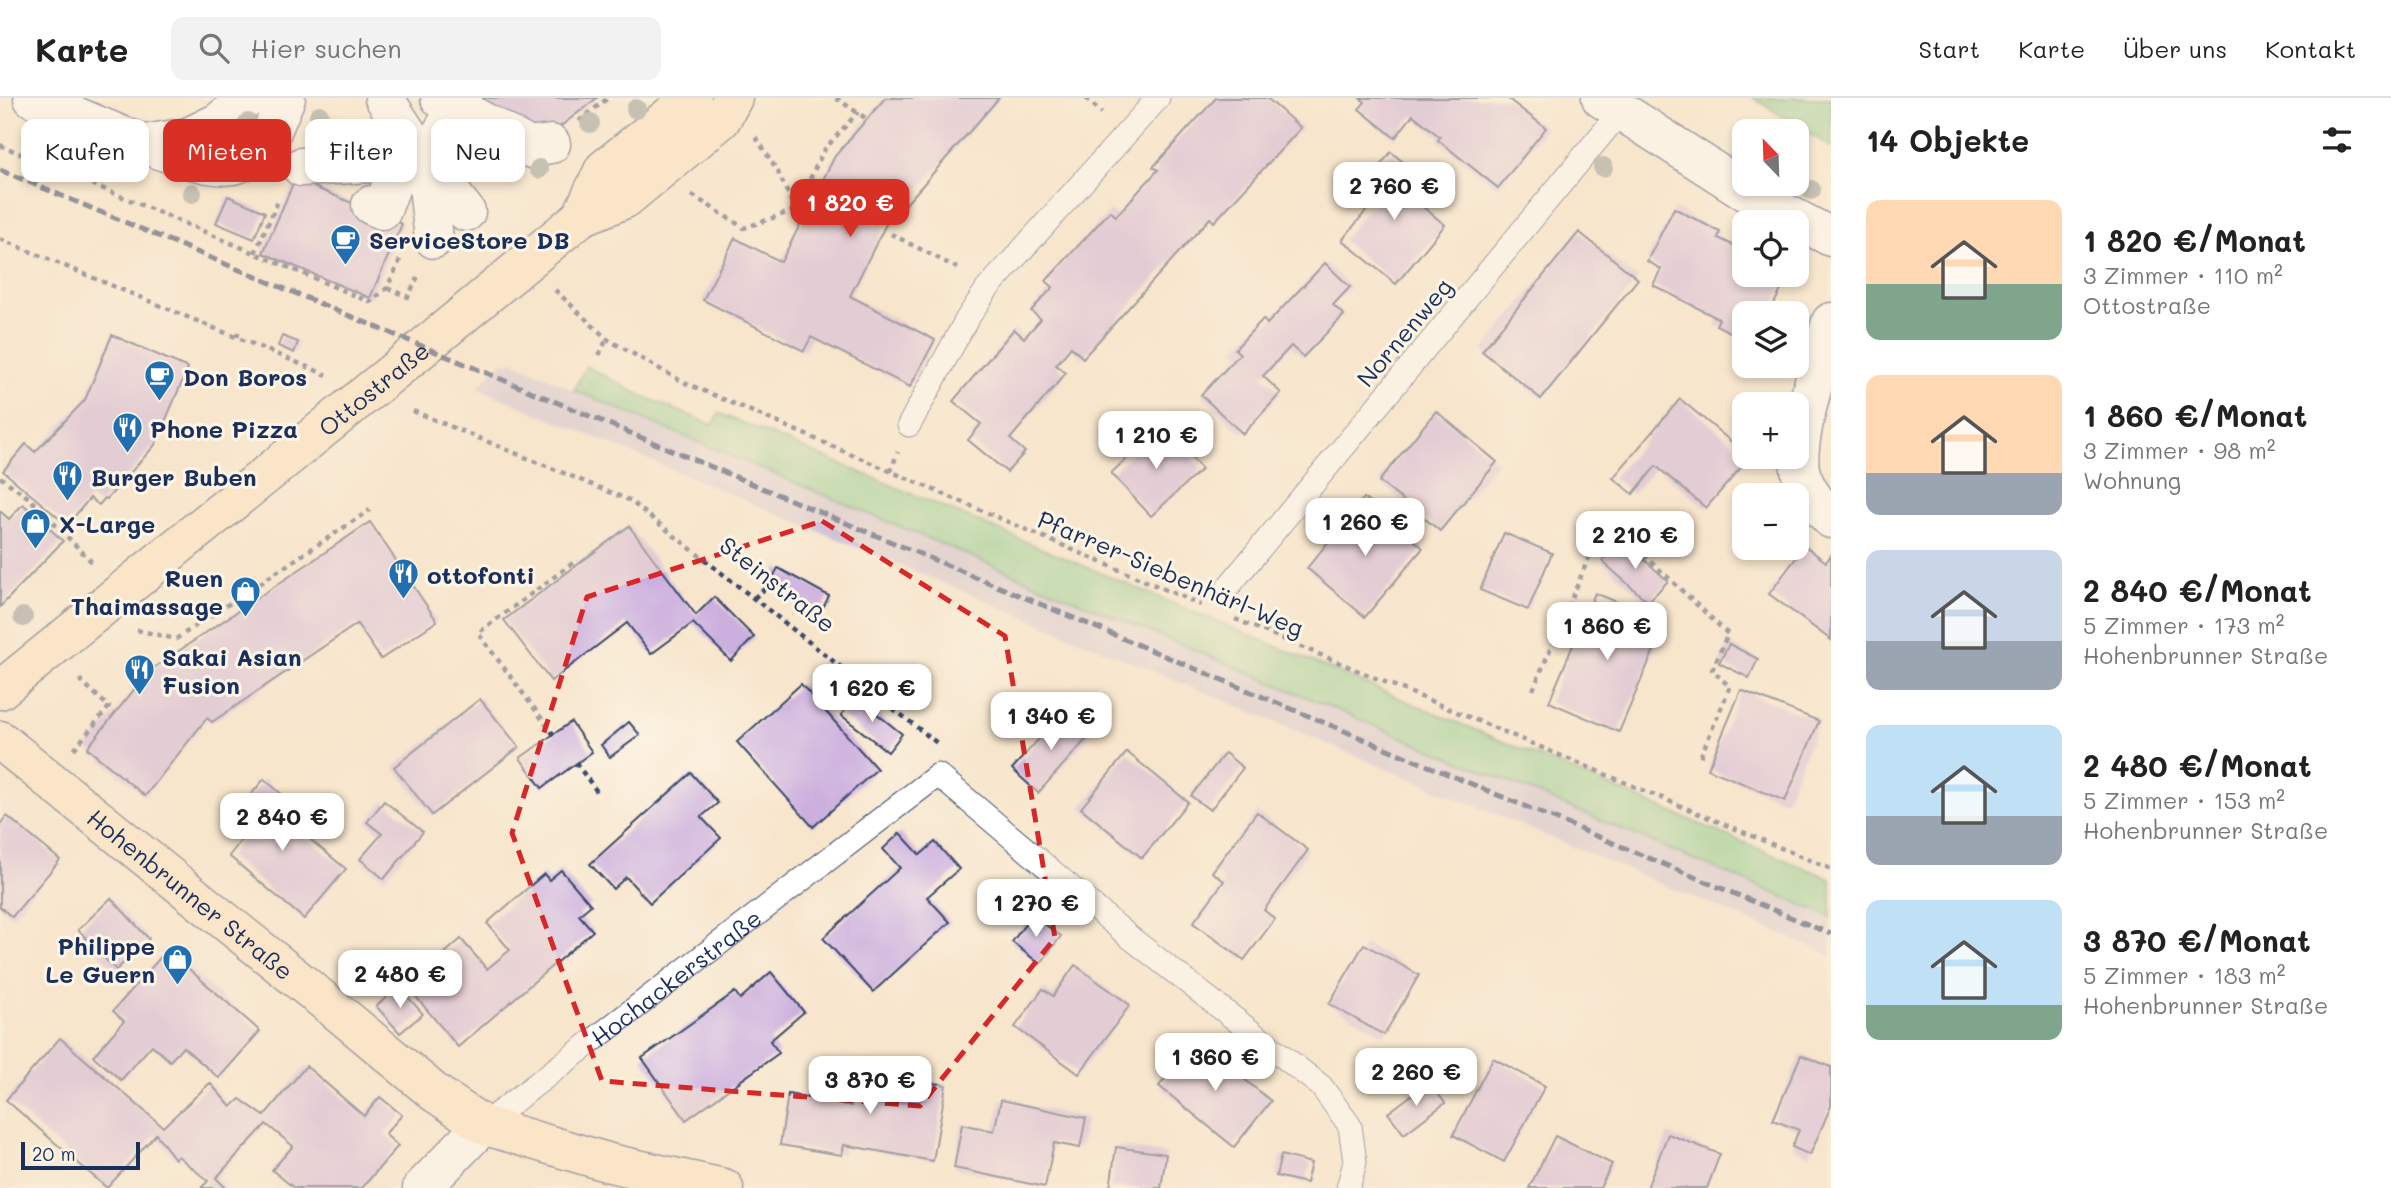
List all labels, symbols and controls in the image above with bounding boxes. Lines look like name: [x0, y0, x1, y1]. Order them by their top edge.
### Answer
search box: [171, 17, 661, 80]
text: Karte: [35, 27, 129, 70]
icon: search: [195, 29, 233, 67]
text: Hier suchen: [251, 31, 402, 65]
text: Start: [1918, 33, 1980, 64]
text: Karte: [2018, 33, 2085, 64]
text: Über uns: [2123, 33, 2227, 64]
text: Kontakt: [2265, 33, 2356, 64]
chip: Kaufen: [21, 119, 149, 182]
chip: Mieten: [163, 119, 291, 182]
chip: Filter: [305, 119, 417, 182]
chip: Neu: [431, 119, 525, 182]
north arrow: [1732, 119, 1810, 196]
map controls: [1732, 119, 1809, 560]
text: 14 Objekte: [1866, 120, 2029, 160]
icon: filters: [2318, 121, 2356, 159]
pin: 2 760 €: [1329, 162, 1459, 222]
text: 2 760 €: [1349, 170, 1439, 200]
pin: 1 820 €: [785, 180, 915, 239]
text: 1 820 €: [806, 187, 894, 217]
button: locate: [1732, 210, 1809, 287]
text: 1 820 €/Monat: [2083, 220, 2306, 260]
cafe icon: ServiceStore DB: [329, 222, 363, 266]
place label: ServiceStore DB: [369, 224, 570, 255]
icon: home: [1922, 228, 2006, 312]
text: 3 Zimmer · 110 m²: [2083, 260, 2283, 290]
street label: Nornenweg: [1349, 271, 1459, 393]
text: Ottostraße: [2083, 290, 2211, 320]
button: layers: [1732, 301, 1809, 378]
street label: Ottostraße: [311, 334, 435, 442]
cafe icon: Don Boros: [143, 359, 177, 403]
place label: Don Boros: [183, 361, 307, 392]
button: +: [1732, 392, 1809, 469]
text: 1 860 €/Monat: [2083, 395, 2307, 435]
icon: home: [1922, 403, 2006, 487]
restaurant icon: Phone Pizza: [110, 411, 144, 455]
pin: 1 210 €: [1091, 412, 1221, 471]
place label: Phone Pizza: [150, 413, 298, 444]
text: 1 210 €: [1114, 419, 1198, 449]
text: 3 Zimmer · 98 m²: [2083, 435, 2275, 465]
restaurant icon: Burger Buben: [51, 459, 85, 503]
place label: Burger Buben: [91, 461, 256, 492]
text: Wohnung: [2083, 465, 2181, 495]
button: −: [1732, 483, 1809, 560]
pin: 1 260 €: [1300, 498, 1430, 558]
street label: Pfarrer-Siebenhärl-Weg: [1033, 503, 1309, 643]
shop icon: X-Large: [19, 506, 53, 550]
text: 1 260 €: [1322, 506, 1408, 536]
place label: X-Large: [59, 508, 155, 539]
pin: 2 210 €: [1570, 512, 1700, 571]
text: 2 210 €: [1592, 519, 1678, 549]
street label: Steinstraße: [714, 529, 842, 639]
restaurant icon: ottofonti: [387, 557, 421, 601]
place label: ottofonti: [427, 559, 535, 590]
place label: Ruen Thaimassage: [71, 562, 223, 621]
text: 2 840 €/Monat: [2083, 570, 2312, 610]
shop icon: Ruen Thaimassage: [229, 574, 263, 618]
icon: home: [1922, 578, 2006, 662]
pin: 1 860 €: [1542, 602, 1672, 662]
text: 1 860 €: [1563, 610, 1651, 640]
text: 5 Zimmer · 173 m²: [2083, 610, 2284, 640]
text: Hohenbrunner Straße: [2083, 640, 2328, 670]
place label: Sakai Asian Fusion: [162, 641, 302, 700]
restaurant icon: Sakai Asian Fusion: [122, 653, 156, 697]
pin: 1 620 €: [807, 664, 937, 724]
text: 1 620 €: [829, 672, 915, 702]
pin: 1 340 €: [986, 692, 1116, 752]
text: 1 340 €: [1007, 700, 1095, 730]
text: 2 480 €/Monat: [2083, 745, 2312, 785]
icon: home: [1922, 753, 2006, 837]
text: 5 Zimmer · 153 m²: [2083, 785, 2285, 815]
pin: 2 840 €: [217, 794, 347, 853]
street label: Hohenbrunner Straße: [81, 801, 300, 986]
text: 2 840 €: [236, 801, 328, 831]
text: Hohenbrunner Straße: [2083, 815, 2328, 845]
pin: 1 270 €: [971, 880, 1101, 939]
text: 1 270 €: [993, 887, 1079, 917]
street label: Hochackerstraße: [584, 901, 767, 1052]
text: 3 870 €/Monat: [2083, 920, 2311, 960]
icon: home: [1922, 928, 2006, 1012]
place label: Philippe Le Guern: [45, 930, 155, 989]
shop icon: Philippe Le Guern: [161, 942, 195, 986]
pin: 2 480 €: [335, 950, 465, 1010]
text: 2 480 €: [354, 958, 446, 988]
text: 5 Zimmer · 183 m²: [2083, 960, 2286, 990]
text: Hohenbrunner Straße: [2083, 990, 2328, 1020]
pin: 1 360 €: [1150, 1034, 1280, 1093]
text: 1 360 €: [1171, 1041, 1259, 1071]
pin: 2 260 €: [1351, 1048, 1481, 1108]
pin: 3 870 €: [805, 1056, 935, 1116]
text: 2 260 €: [1371, 1056, 1461, 1086]
text: 3 870 €: [825, 1064, 915, 1094]
scale bar: [21, 1139, 140, 1171]
text: 20 m: [32, 1141, 76, 1166]

